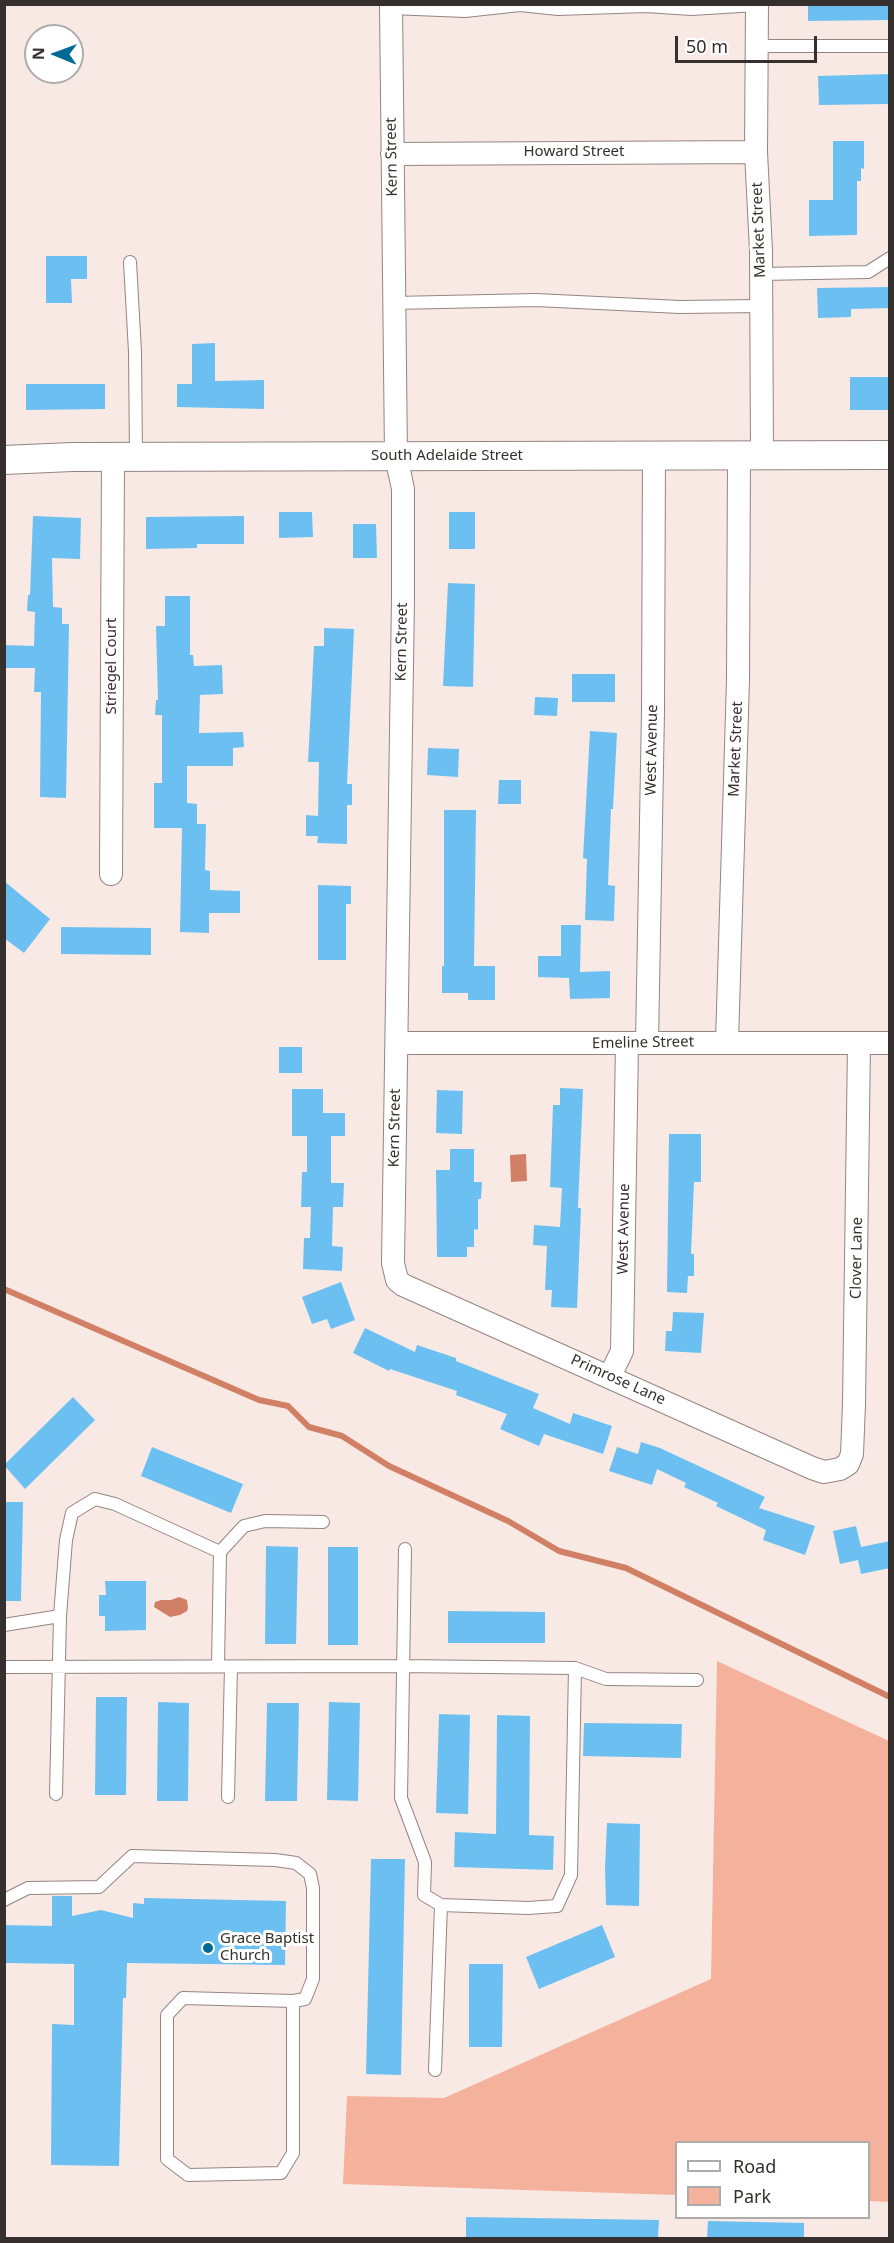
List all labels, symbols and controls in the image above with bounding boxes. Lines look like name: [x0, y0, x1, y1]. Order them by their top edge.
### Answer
north arrow: [24, 24, 84, 84]
scale bar: [678, 24, 820, 62]
text: 50 m: [686, 34, 728, 58]
text: N: [27, 47, 49, 60]
street label: Kern Street: [382, 117, 402, 197]
street label: Howard Street: [524, 143, 624, 161]
street label: Market Street: [748, 182, 770, 278]
street label: South Adelaide Street: [371, 447, 523, 465]
street label: Kern Street: [392, 602, 412, 682]
street label: Striegel Court: [103, 617, 121, 715]
street label: Market Street: [725, 701, 747, 797]
street label: West Avenue: [642, 704, 662, 796]
street label: Emeline Street: [592, 1033, 694, 1053]
street label: Kern Street: [385, 1088, 405, 1168]
street label: West Avenue: [614, 1183, 634, 1275]
street label: Clover Lane: [847, 1217, 867, 1299]
street label: Primrose Lane: [568, 1351, 668, 1409]
place label: Grace Baptist Church: [220, 1930, 314, 1965]
marker: Grace Baptist Church: [201, 1941, 215, 1955]
legend: [675, 2141, 870, 2219]
text: Road: [733, 2154, 776, 2178]
text: Park: [733, 2184, 771, 2208]

